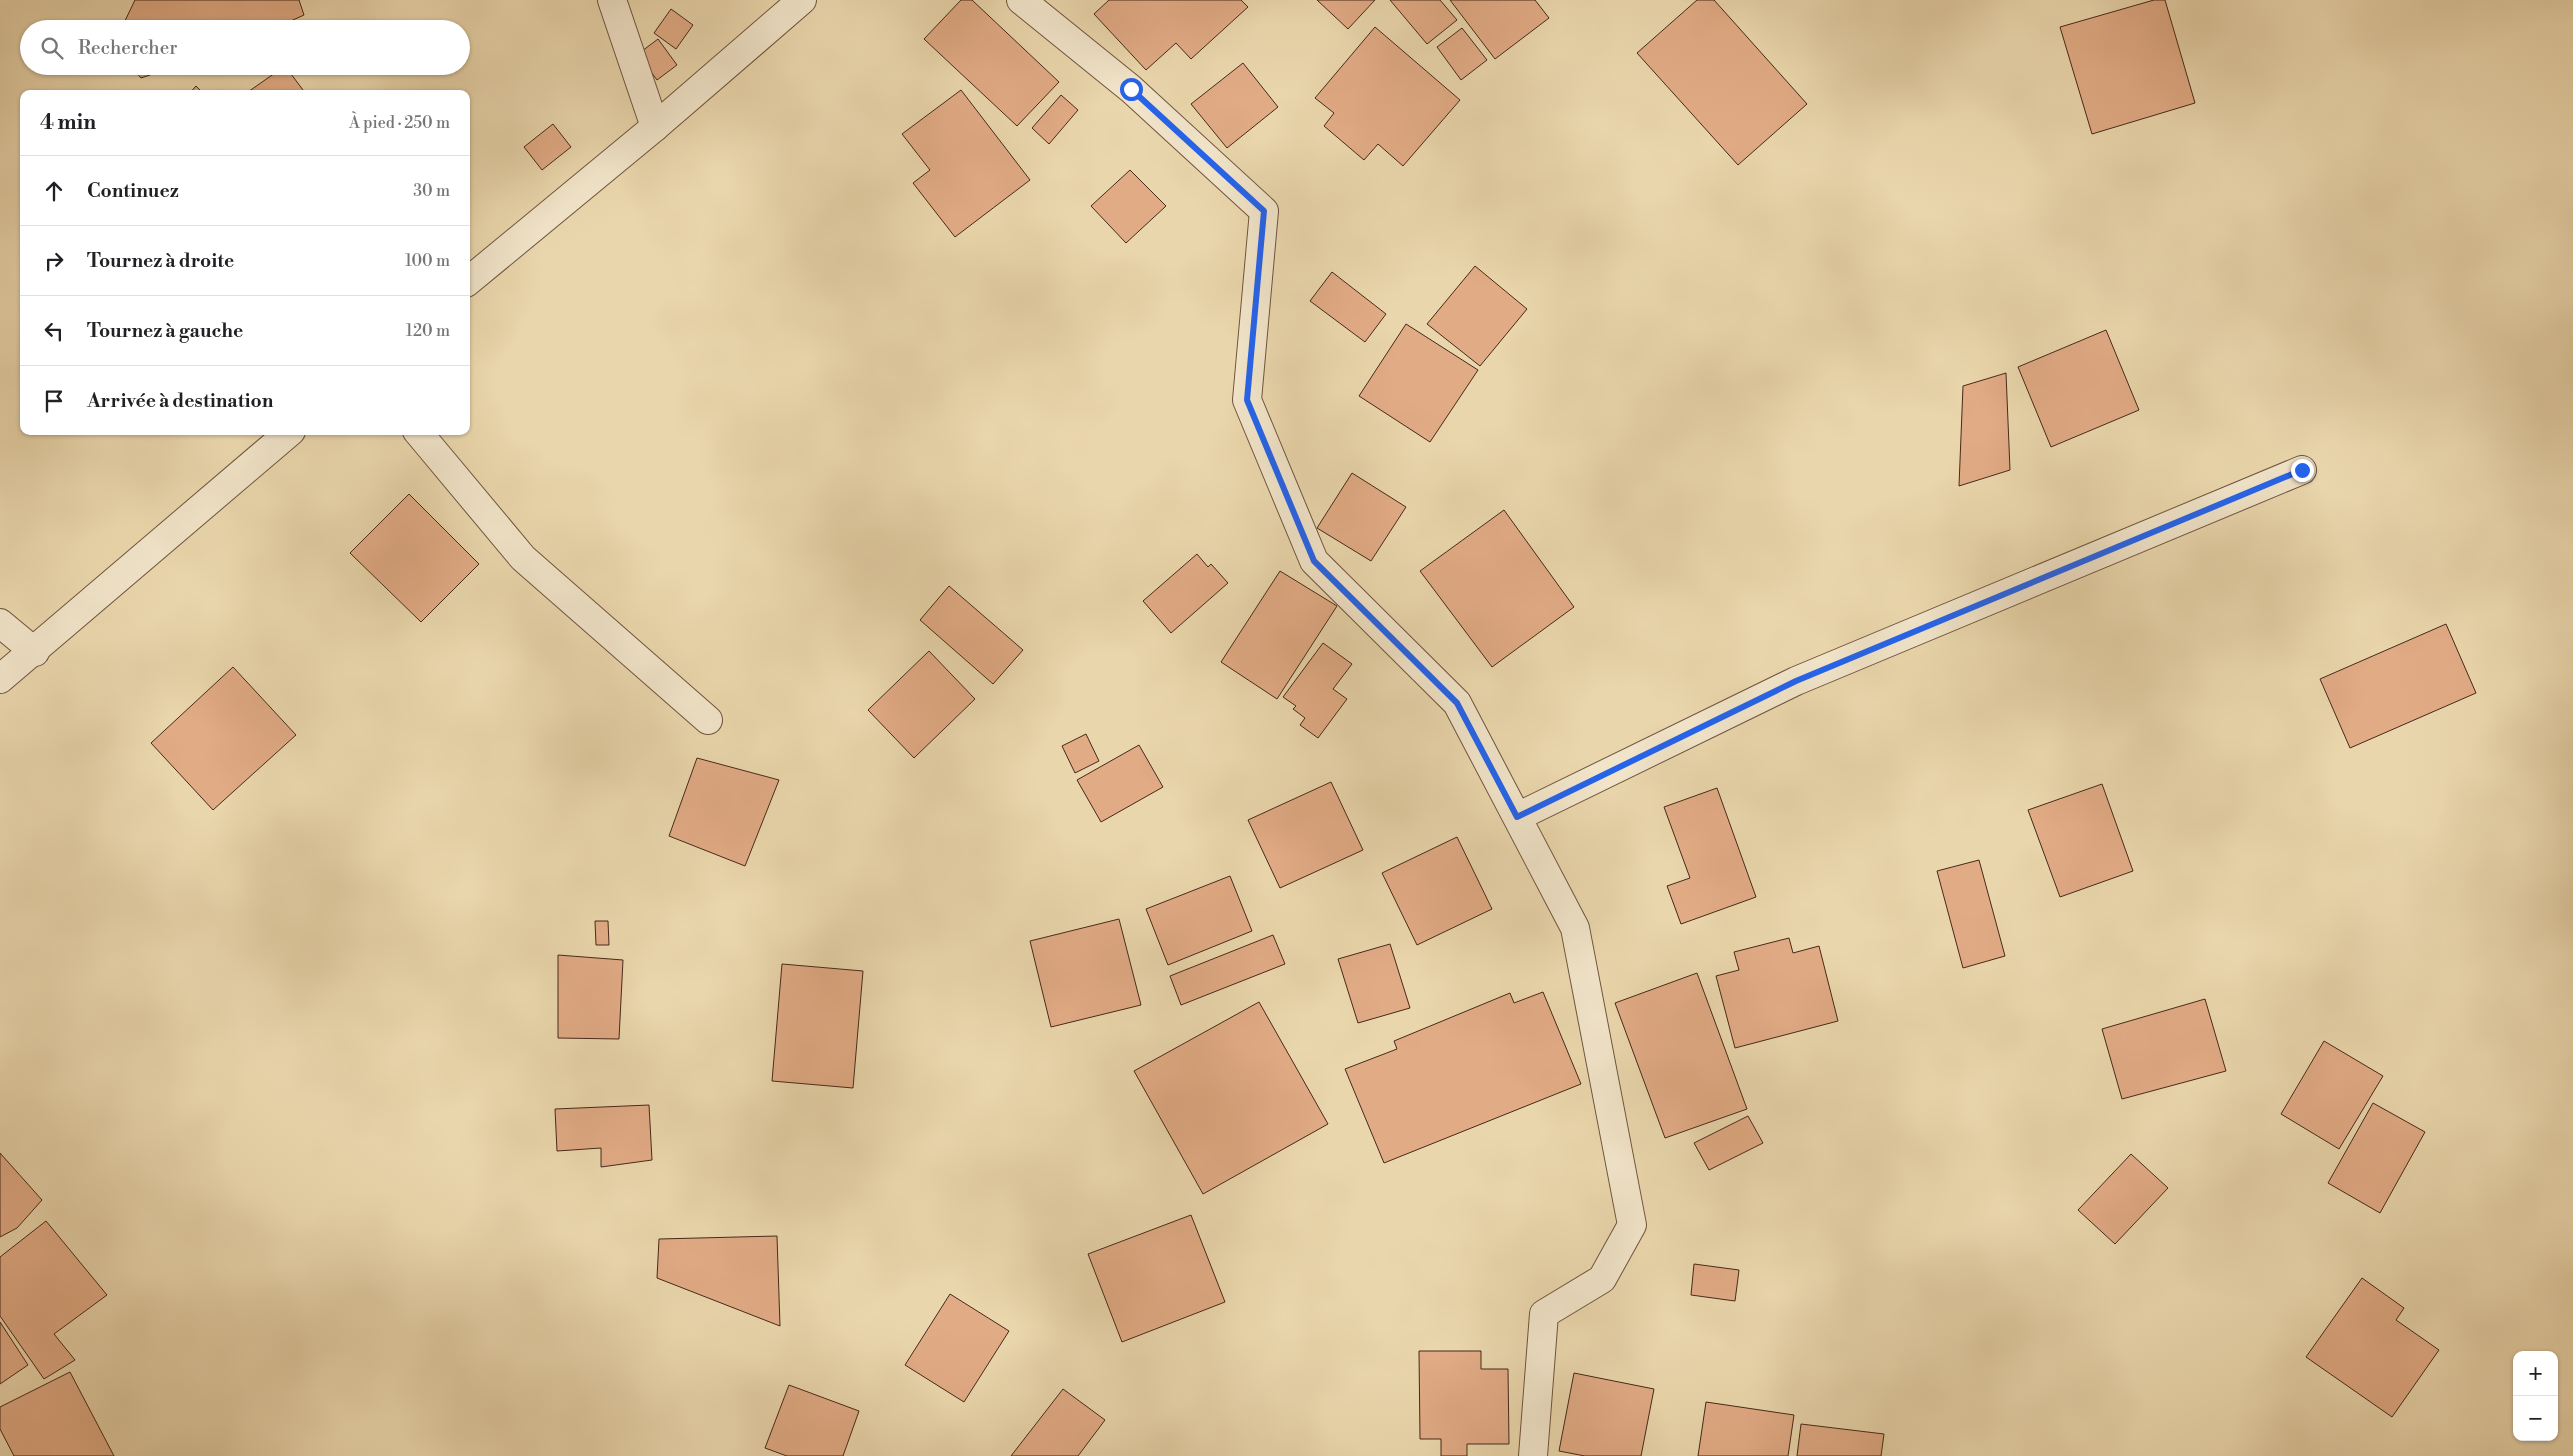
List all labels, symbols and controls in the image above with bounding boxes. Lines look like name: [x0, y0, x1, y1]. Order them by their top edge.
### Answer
search box: [20, 20, 470, 75]
icon: search: [38, 34, 66, 62]
text: Rechercher: [78, 36, 177, 60]
route start: [1120, 78, 1143, 101]
text: 4 min: [40, 110, 96, 136]
text: À pied · 250 m: [349, 113, 450, 133]
icon: ahead: [40, 177, 68, 205]
text: Continuez: [87, 179, 179, 203]
text: 30 m: [413, 181, 450, 201]
icon: right: [40, 247, 68, 275]
text: Tournez à droite: [87, 249, 234, 273]
text: 100 m: [405, 251, 450, 271]
icon: left: [40, 317, 68, 345]
text: Tournez à gauche: [87, 319, 243, 343]
text: 120 m: [406, 321, 450, 341]
icon: arrive: [40, 387, 68, 415]
text: Arrivée à destination: [87, 389, 273, 413]
route end: [2291, 459, 2314, 482]
map controls: [2513, 1351, 2558, 1441]
button: +: [2513, 1351, 2558, 1396]
button: −: [2513, 1396, 2558, 1441]

